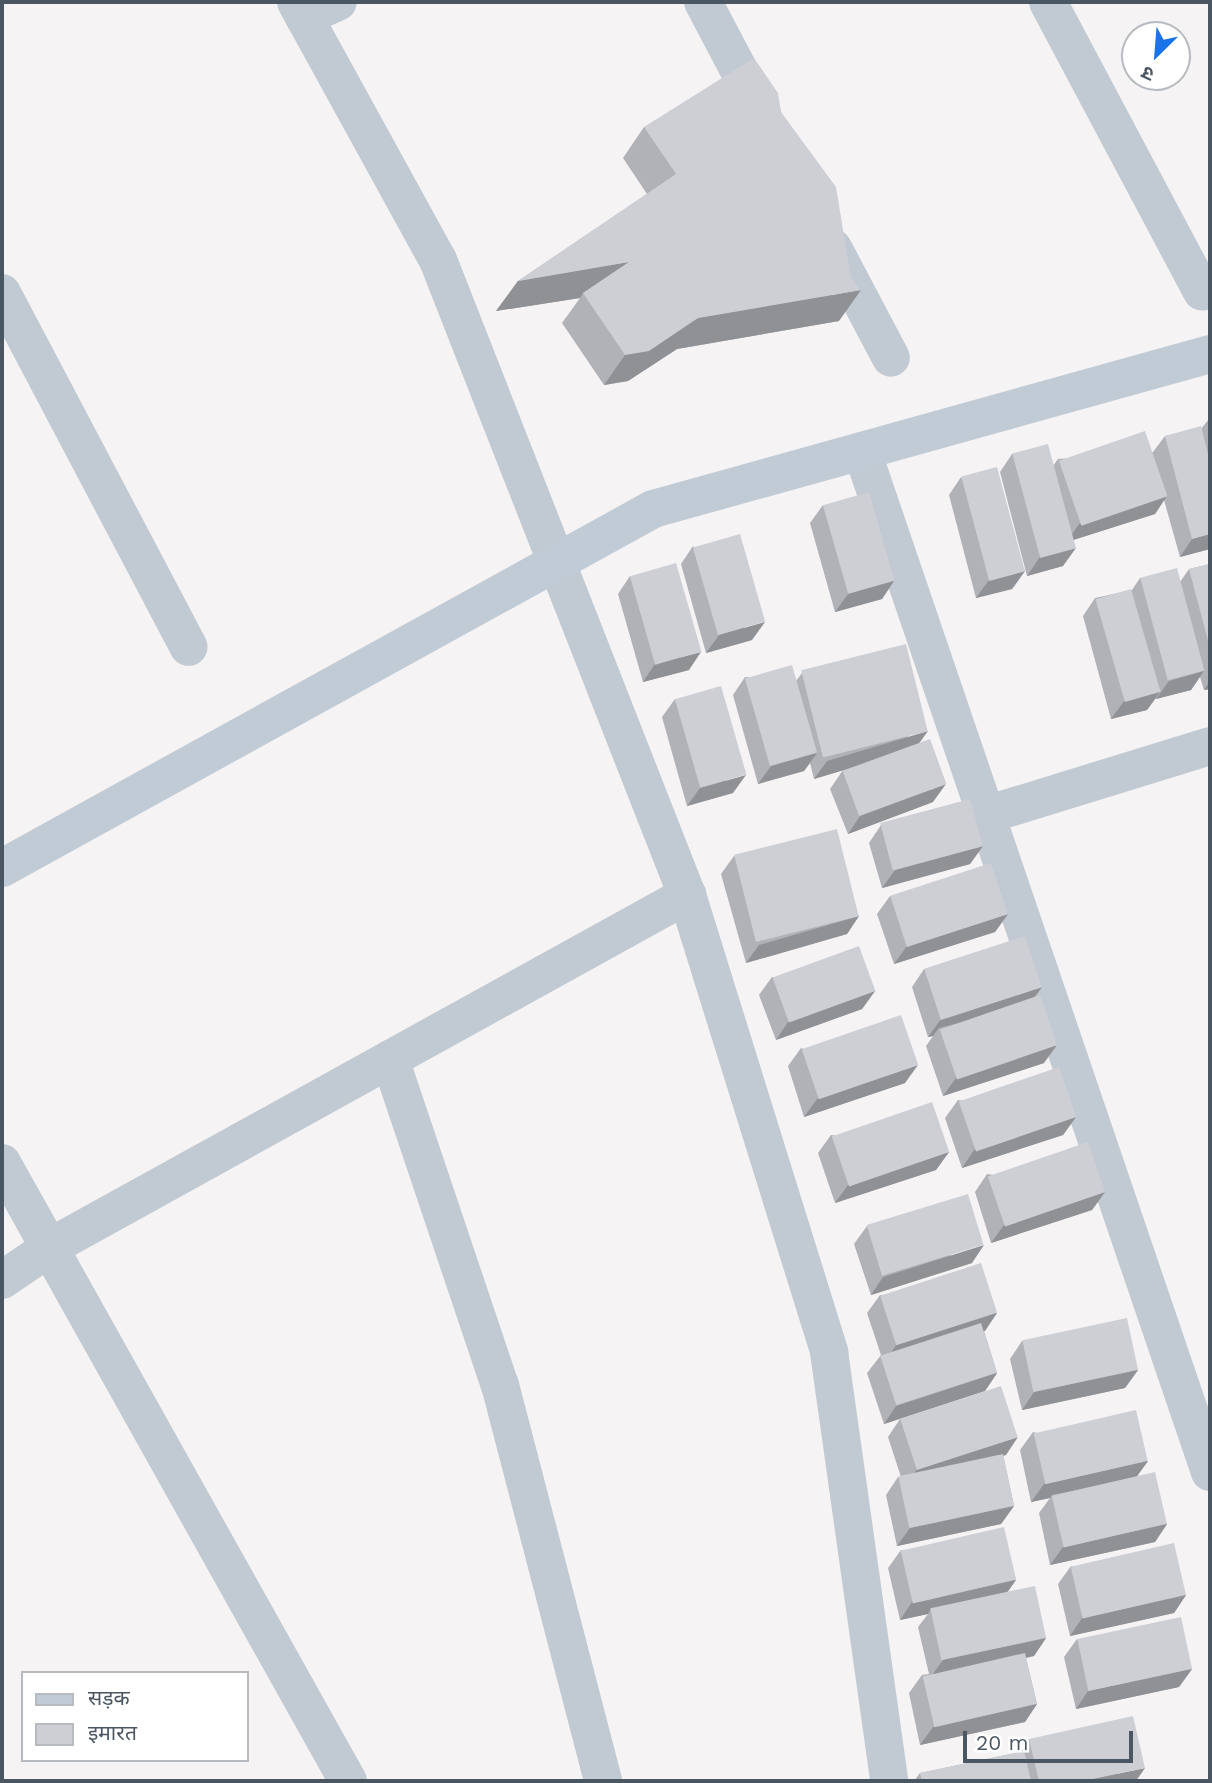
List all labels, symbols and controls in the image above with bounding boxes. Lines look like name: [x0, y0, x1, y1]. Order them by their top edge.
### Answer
north arrow: [1121, 21, 1191, 91]
text: उ: [1138, 61, 1158, 86]
legend: [21, 1671, 248, 1762]
text: सड़क: [88, 1685, 130, 1710]
scale bar: [967, 1716, 1137, 1760]
text: इमारत: [88, 1720, 137, 1745]
text: 20 m: [976, 1730, 1028, 1755]

